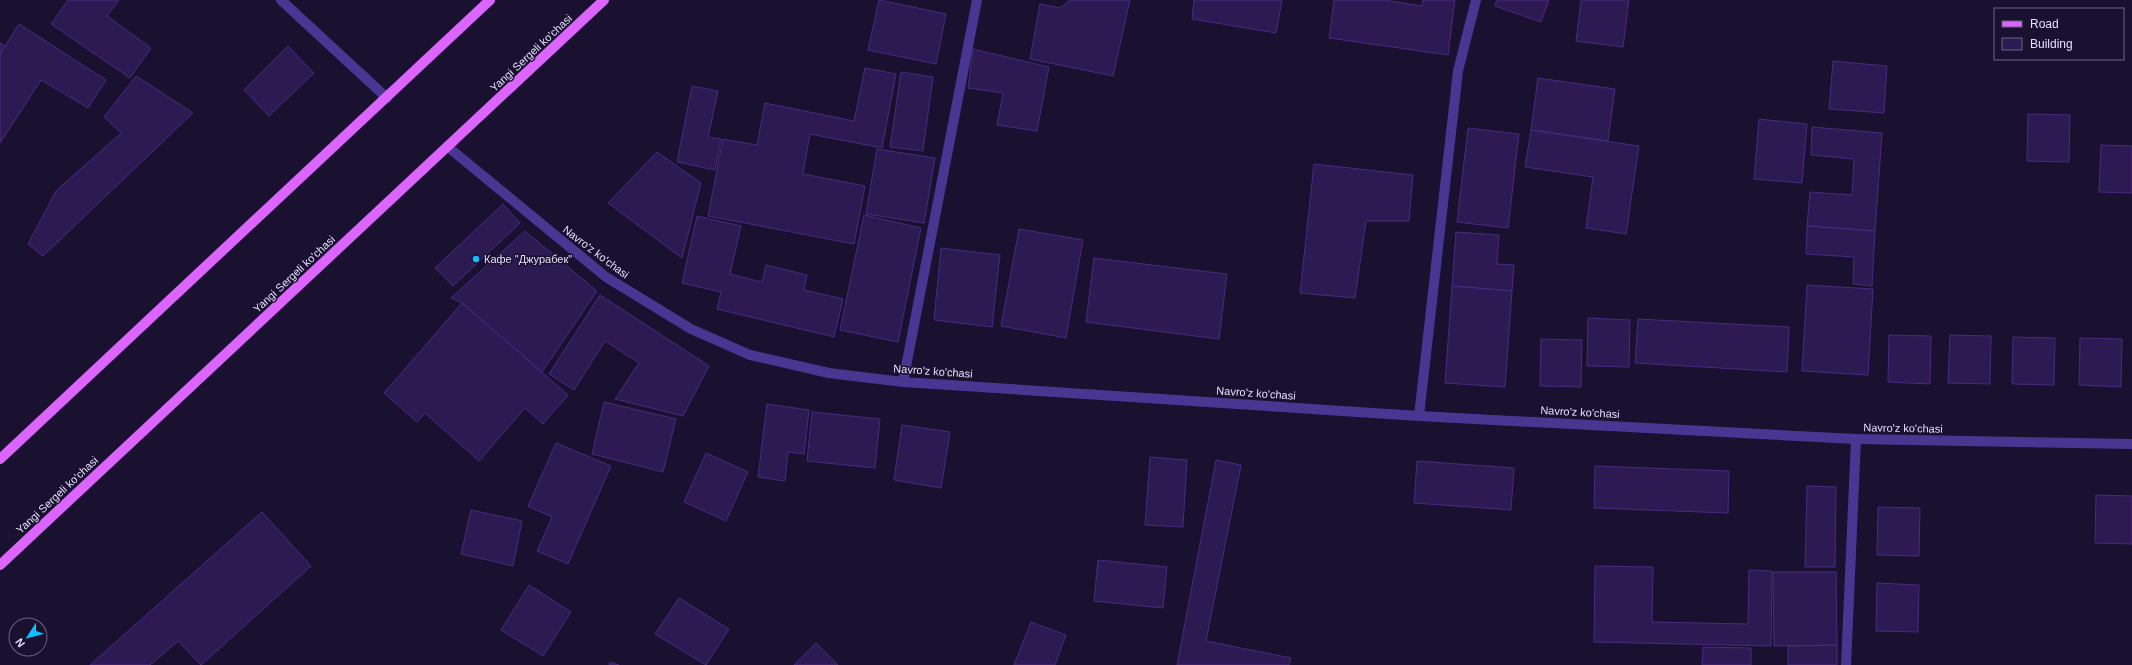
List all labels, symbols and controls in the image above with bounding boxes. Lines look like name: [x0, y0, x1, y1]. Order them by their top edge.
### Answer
legend: [1994, 8, 2124, 60]
street label: Yangi Sergeli ko'chasi: [488, 12, 574, 94]
text: Road: [2030, 17, 2059, 31]
text: Building: [2030, 37, 2073, 51]
street label: Navro'z ko'chasi: [561, 223, 631, 281]
street label: Yangi Sergeli ko'chasi: [251, 233, 337, 315]
place label: Кафе "Джурабек": [484, 253, 572, 265]
marker: Кафе "Джурабек": [471, 254, 481, 264]
street label: Navro'z ko'chasi: [893, 362, 973, 380]
street label: Navro'z ko'chasi: [1216, 384, 1296, 402]
street label: Navro'z ko'chasi: [1540, 404, 1620, 420]
street label: Navro'z ko'chasi: [1863, 421, 1943, 435]
street label: Yangi Sergeli ko'chasi: [14, 454, 100, 536]
north arrow: [8, 617, 48, 657]
text: N: [13, 636, 27, 650]

